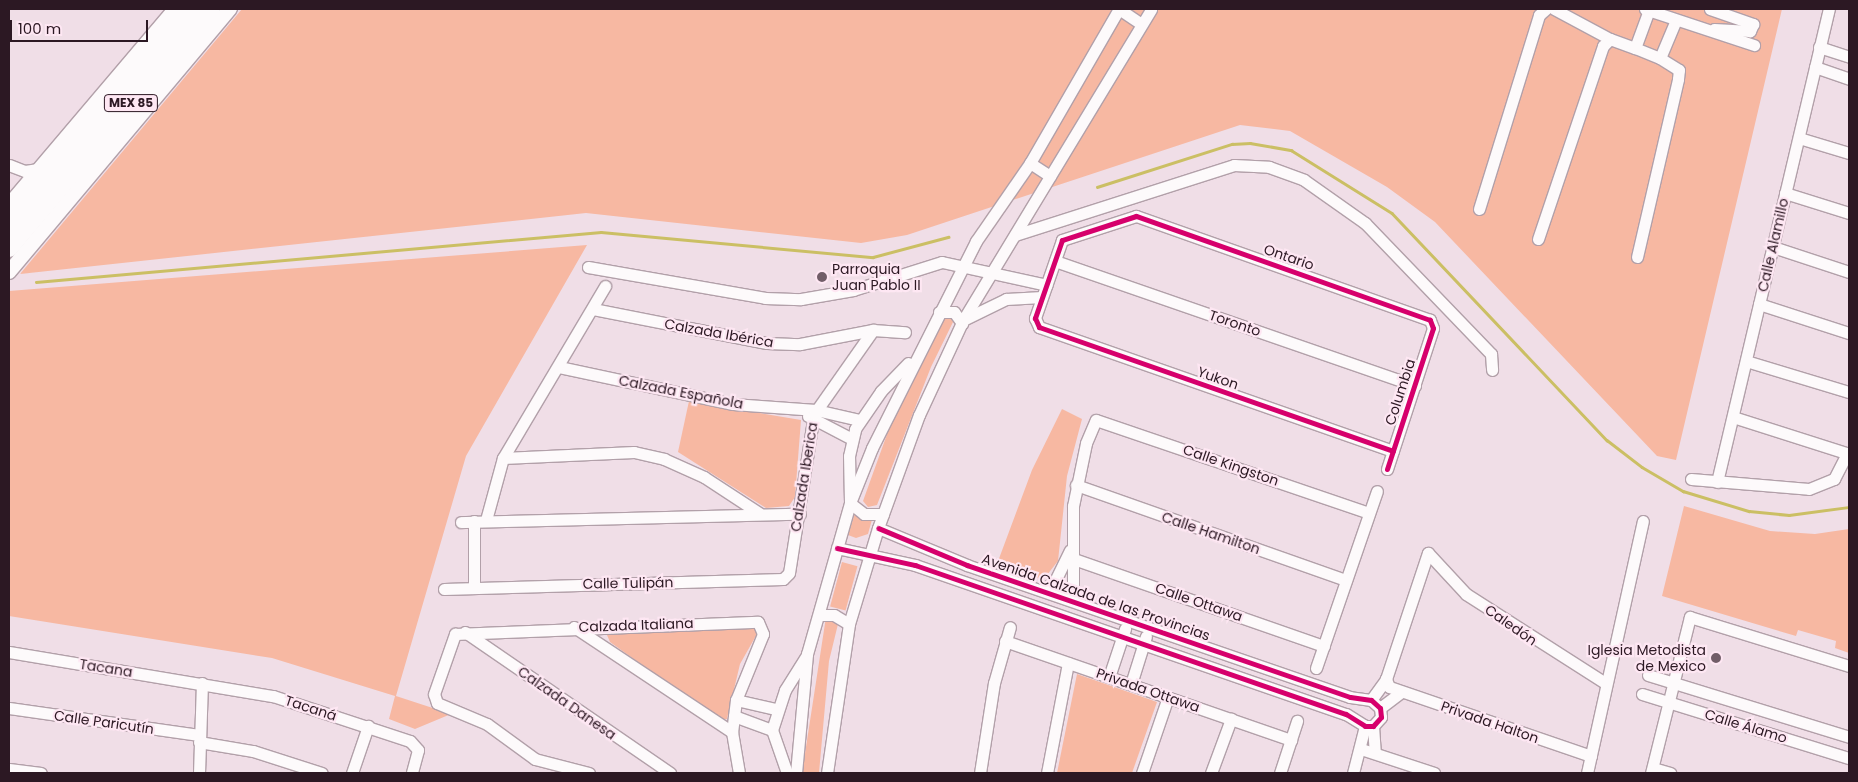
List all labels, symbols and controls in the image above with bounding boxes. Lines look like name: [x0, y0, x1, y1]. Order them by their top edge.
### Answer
scale bar: [12, 10, 150, 42]
text: 100 m: [18, 18, 61, 39]
road number: MEX 85: [104, 94, 158, 112]
street label: Calle Alamillo: [1754, 197, 1792, 293]
street label: Ontario: [1262, 241, 1316, 273]
place label: Parroquia Juan Pablo II: [832, 261, 921, 294]
marker: Parroquia Juan Pablo II: [816, 271, 828, 283]
street label: Toronto: [1207, 306, 1263, 340]
street label: Calzada Ibérica: [663, 315, 775, 351]
street label: Columbia: [1381, 357, 1419, 427]
street label: Yukon: [1195, 363, 1241, 393]
street label: Calzada Española: [617, 372, 745, 412]
street label: Calzada Iberica: [787, 421, 821, 533]
street label: Calle Kingston: [1181, 441, 1281, 489]
street label: Calle Hamilton: [1160, 508, 1262, 558]
street label: Avenida Calzada de las Provincias: [980, 550, 1212, 644]
street label: Calle Tulipán: [582, 574, 674, 592]
street label: Calle Ottawa: [1153, 579, 1245, 625]
street label: Caledón: [1482, 601, 1540, 649]
street label: Calzada Italiana: [578, 615, 694, 635]
place label: Iglesia Metodista de Mexico: [1587, 642, 1706, 674]
marker: Iglesia Metodista de Mexico: [1710, 652, 1722, 664]
street label: Tacana: [78, 656, 134, 680]
street label: Calzada Danesa: [515, 663, 619, 743]
street label: Privada Ottawa: [1094, 664, 1202, 716]
street label: Tacaná: [283, 692, 339, 724]
street label: Privada Halton: [1439, 697, 1541, 747]
street label: Calle Álamo: [1703, 705, 1789, 747]
street label: Calle Paricutín: [53, 707, 155, 737]

